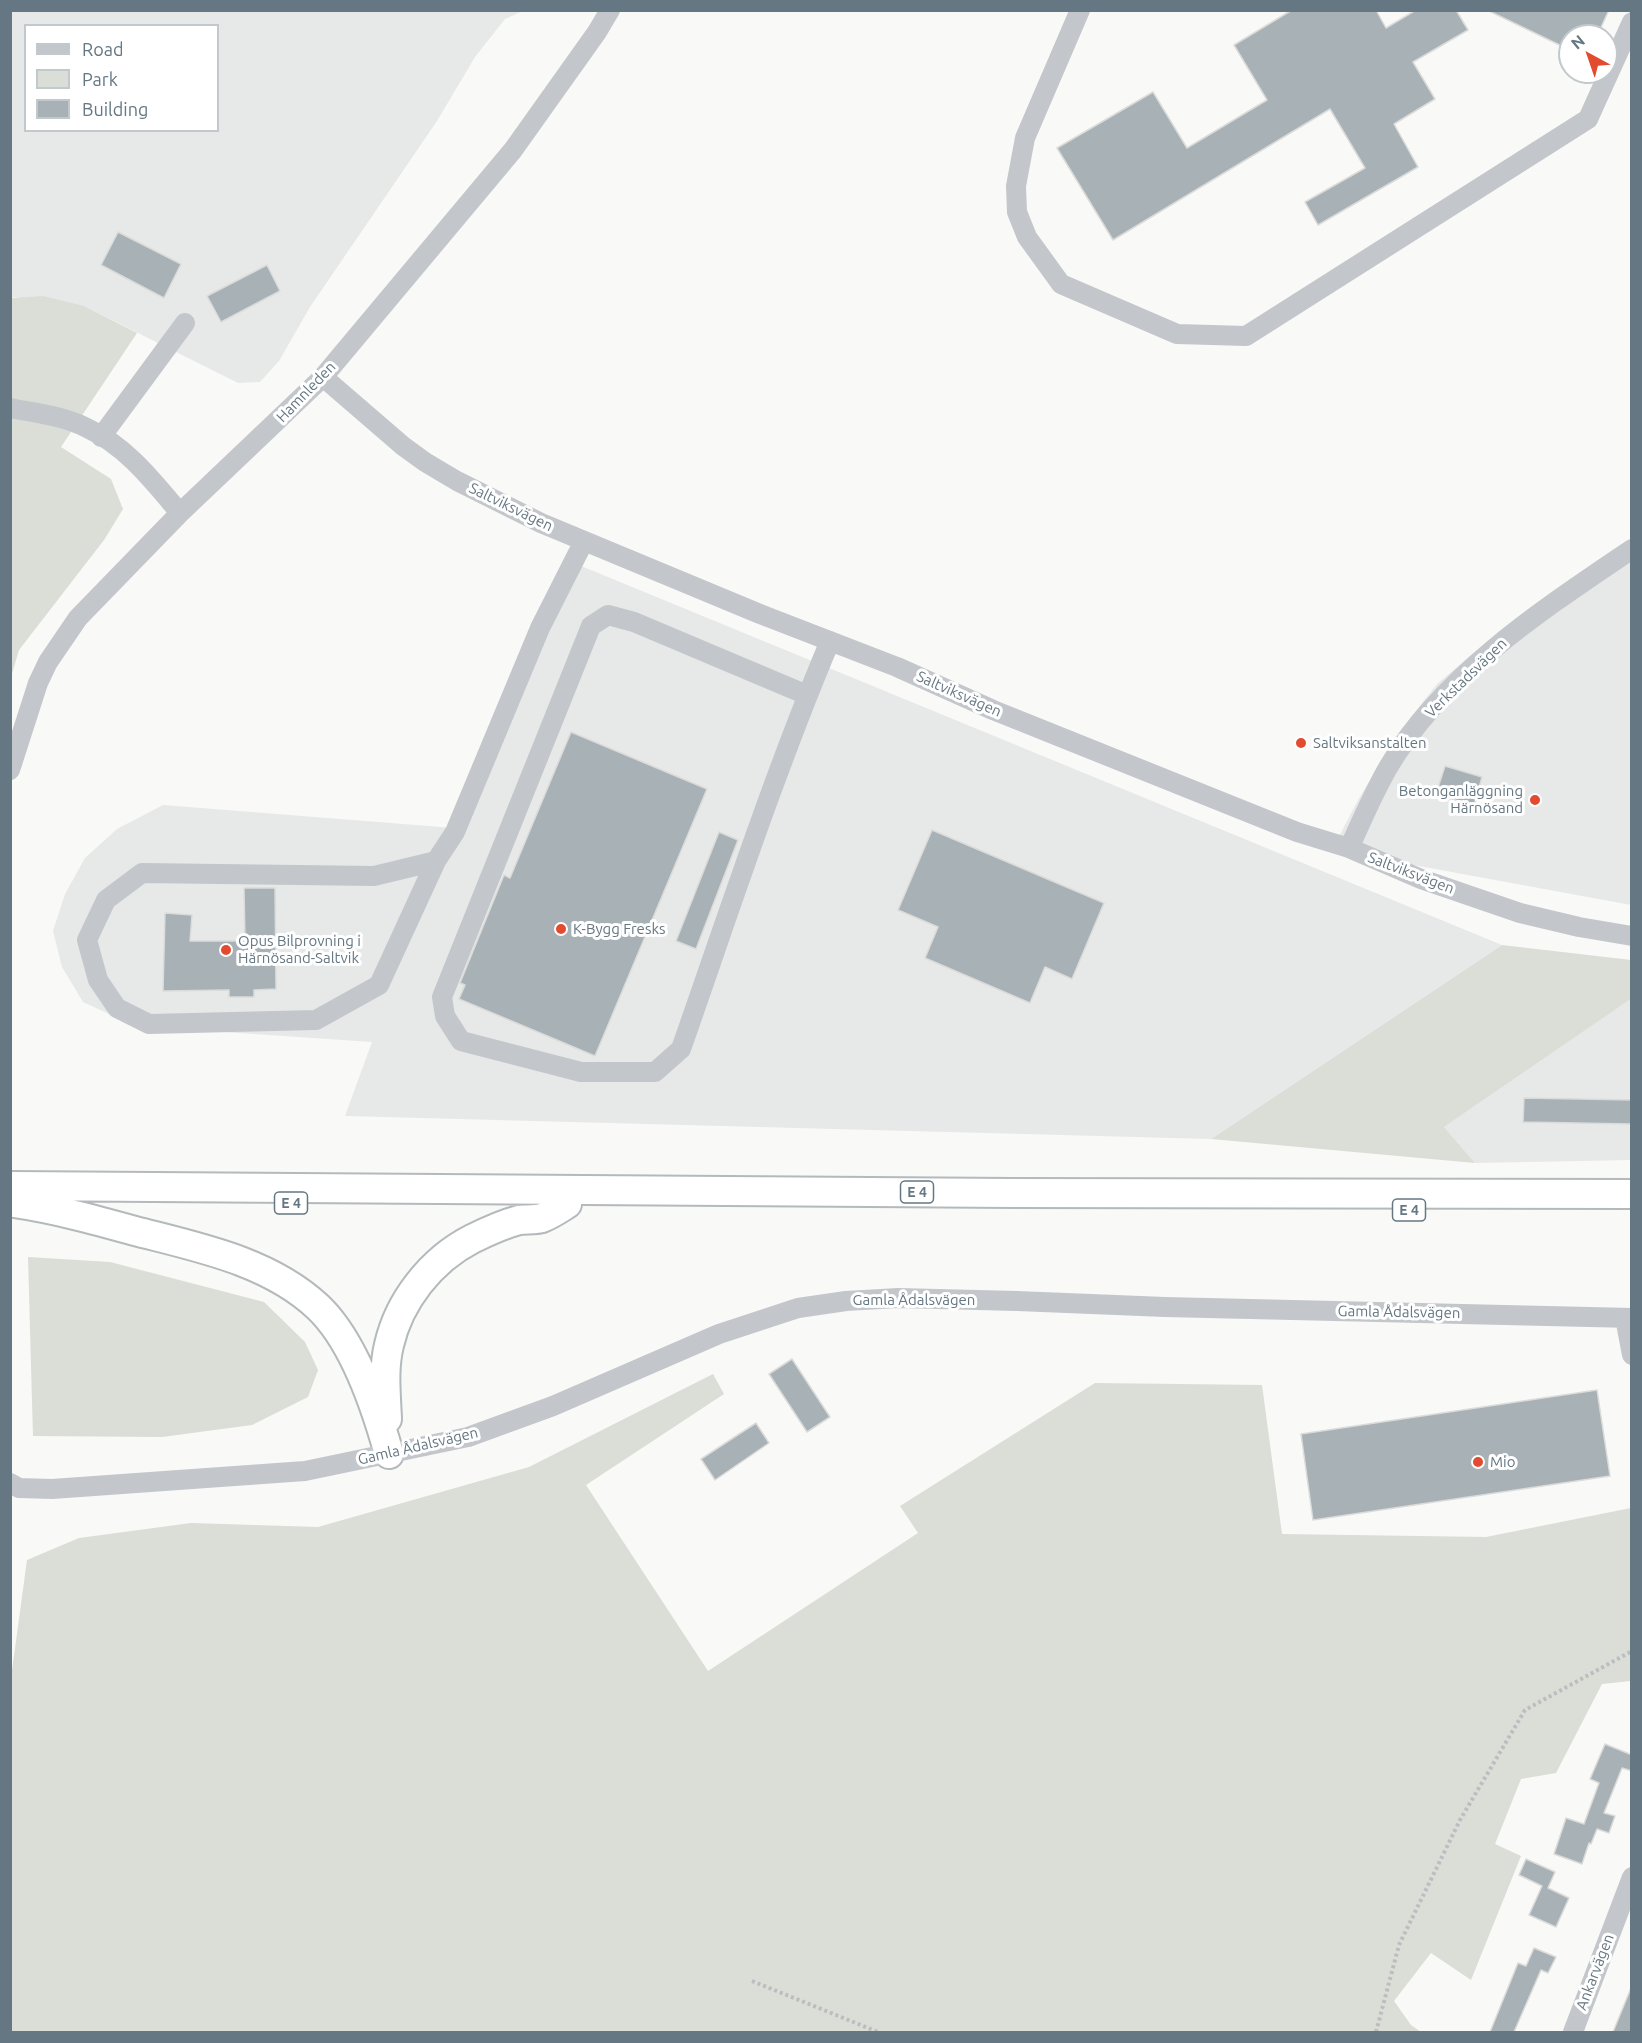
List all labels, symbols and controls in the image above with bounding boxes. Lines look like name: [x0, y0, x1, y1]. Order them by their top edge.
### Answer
legend: [24, 24, 219, 132]
north arrow: [1558, 24, 1618, 84]
text: N: [1567, 31, 1588, 52]
text: Road: [82, 39, 124, 59]
text: Park: [82, 69, 118, 89]
text: Building: [82, 99, 148, 119]
street label: Hamnleden: [273, 358, 339, 426]
street label: Saltviksvägen: [466, 479, 556, 535]
street label: Verkstadsvägen: [1421, 635, 1511, 721]
street label: Saltviksvägen: [914, 667, 1004, 721]
place label: Saltviksanstalten: [1313, 734, 1426, 752]
marker: Saltviksanstalten: [1294, 736, 1308, 750]
place label: Betonganläggning Härnösand: [1399, 782, 1523, 817]
marker: Betonganläggning Härnösand: [1528, 793, 1542, 807]
street label: Saltviksvägen: [1365, 848, 1457, 898]
place label: K-Bygg Fresks: [573, 920, 665, 938]
marker: K-Bygg Fresks: [554, 922, 568, 936]
place label: Opus Bilprovning i Härnösand-Saltvik: [238, 932, 361, 967]
marker: Opus Bilprovning i Härnösand-Saltvik: [219, 943, 233, 957]
road number: E 4: [900, 1181, 934, 1203]
road number: E 4: [274, 1192, 308, 1214]
road number: E 4: [1392, 1199, 1426, 1221]
street label: Gamla Ådalsvägen: [853, 1291, 975, 1309]
street label: Gamla Ådalsvägen: [1337, 1302, 1461, 1322]
street label: Gamla Ådalsvägen: [356, 1423, 480, 1469]
place label: Mio: [1490, 1453, 1515, 1471]
marker: Mio: [1471, 1455, 1485, 1469]
street label: Ankarvägen: [1572, 1931, 1618, 2013]

